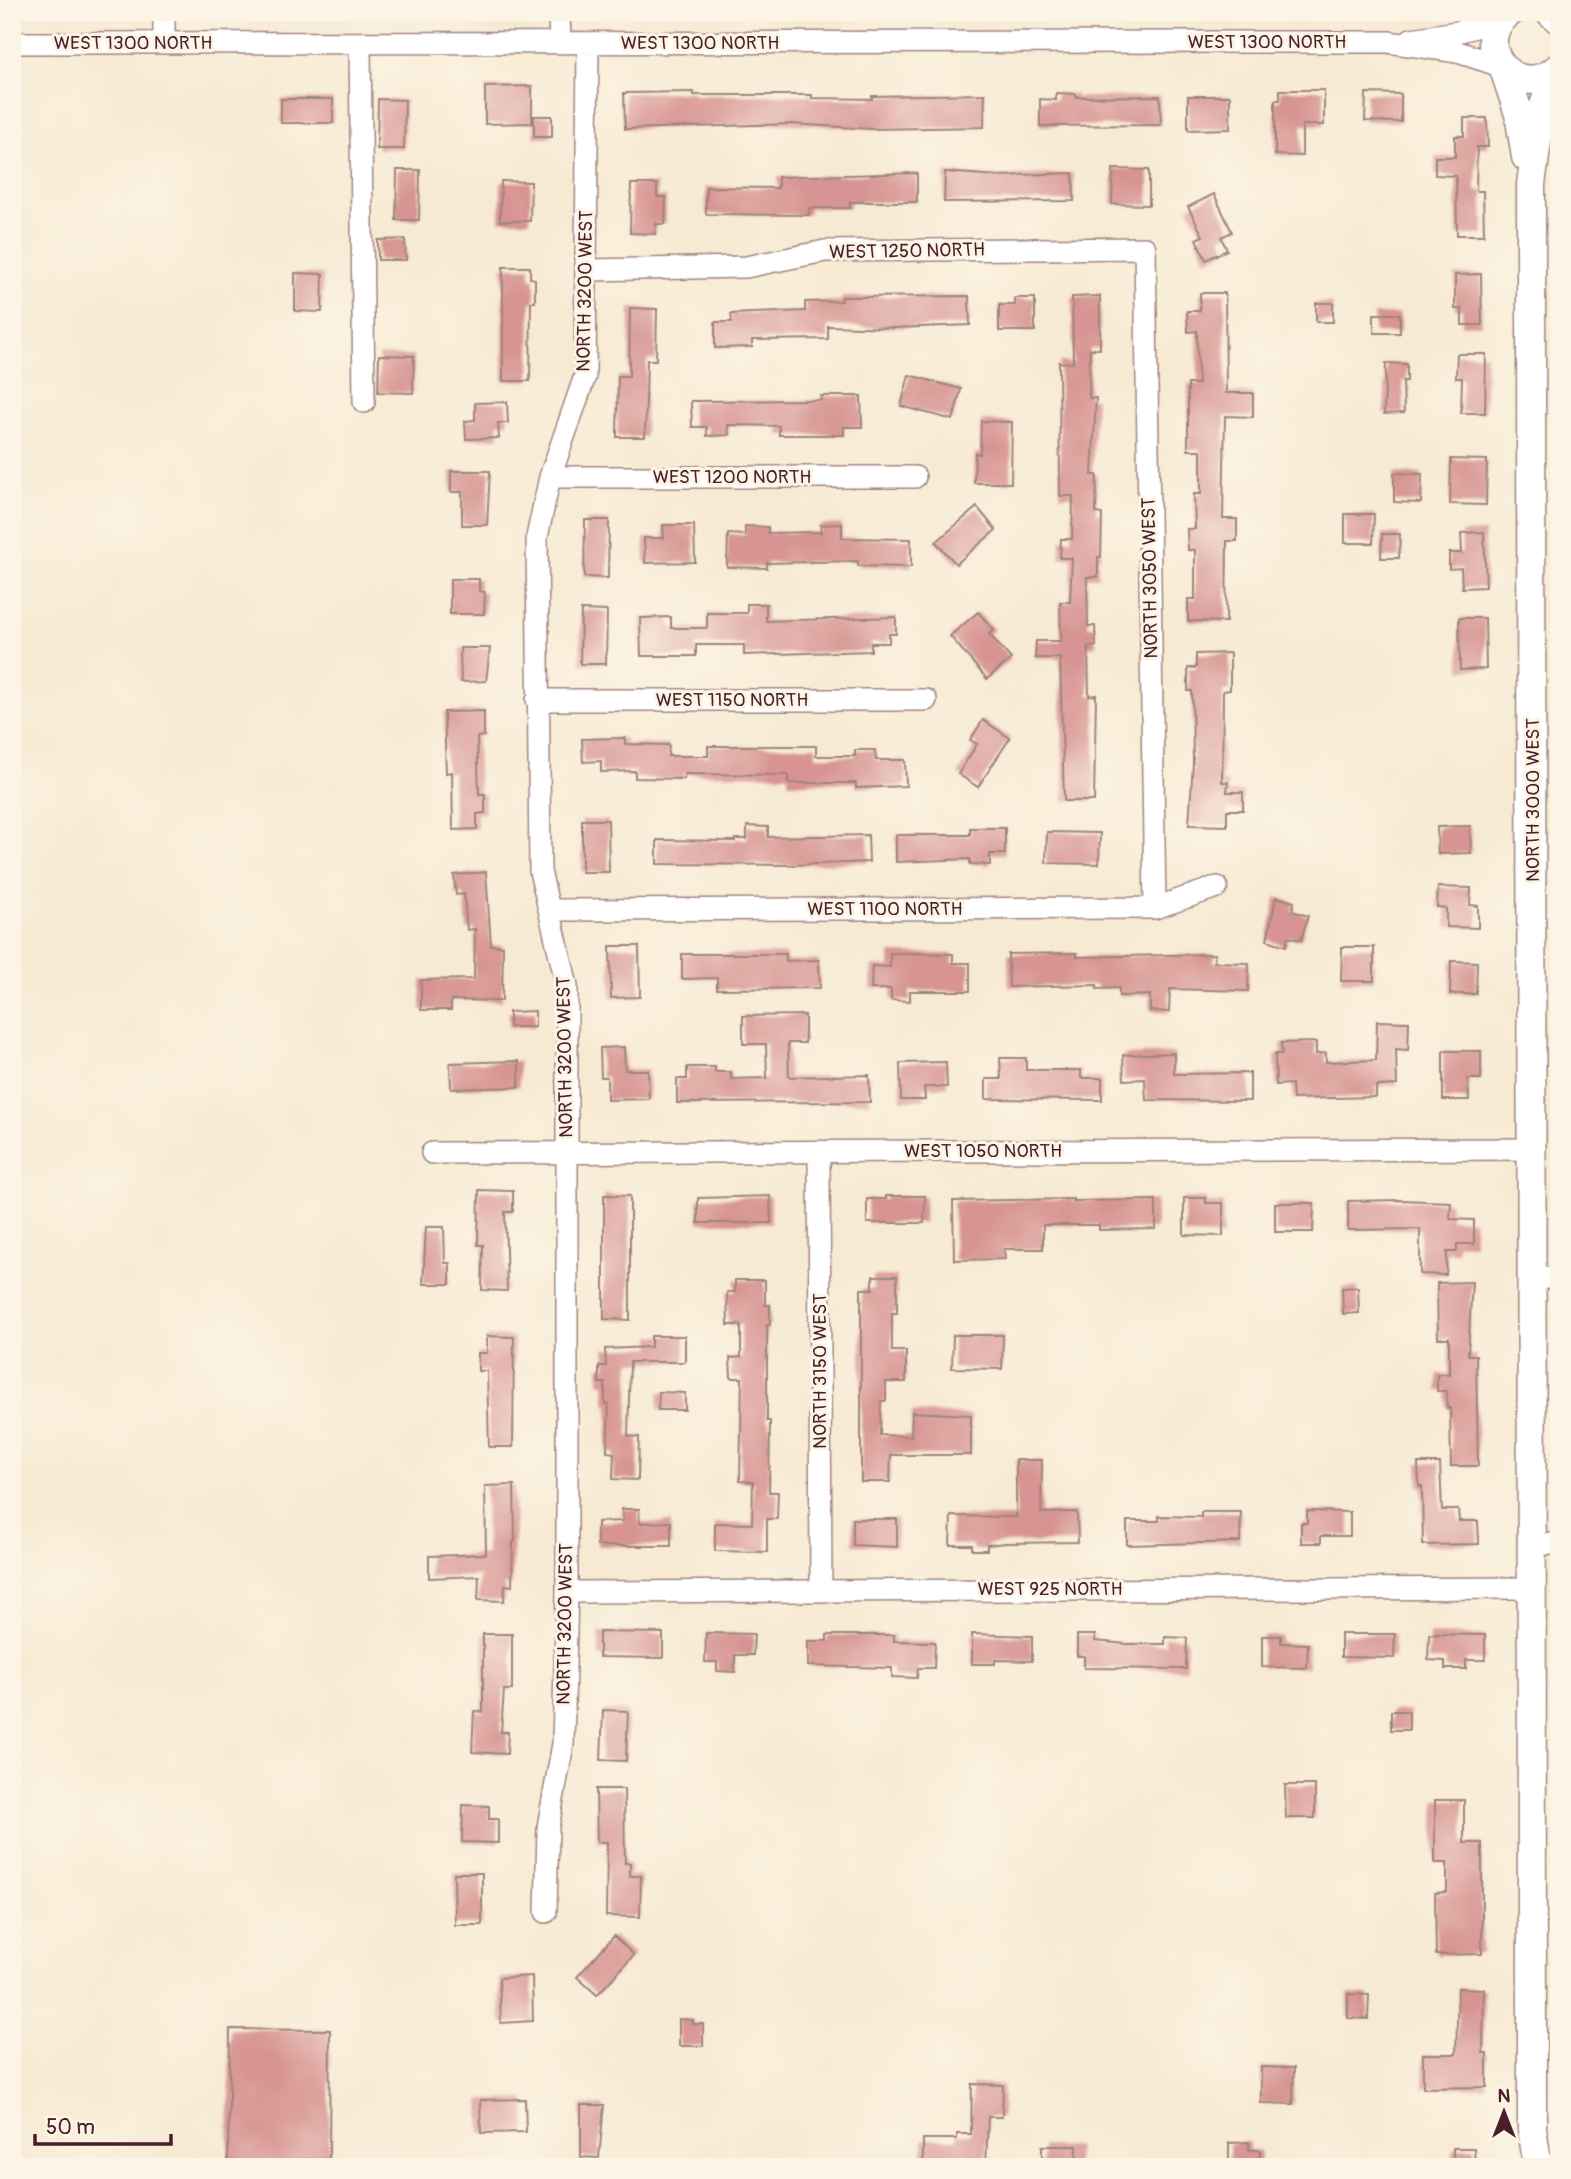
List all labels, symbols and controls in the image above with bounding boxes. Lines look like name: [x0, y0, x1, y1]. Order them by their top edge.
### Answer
street label: WEST 1300 NORTH: [1188, 30, 1346, 54]
street label: WEST 1300 NORTH: [54, 31, 212, 55]
street label: WEST 1300 NORTH: [621, 31, 779, 55]
street label: NORTH 3200 WEST: [572, 210, 598, 372]
street label: WEST 1250 NORTH: [829, 238, 985, 264]
street label: WEST 1200 NORTH: [653, 465, 811, 489]
street label: NORTH 3050 WEST: [1137, 497, 1163, 659]
street label: WEST 1150 NORTH: [656, 688, 808, 712]
street label: NORTH 3000 WEST: [1521, 718, 1545, 882]
street label: WEST 1100 NORTH: [807, 897, 963, 921]
street label: NORTH 3200 WEST: [552, 976, 578, 1138]
street label: WEST 1050 NORTH: [904, 1139, 1062, 1163]
street label: NORTH 3150 WEST: [808, 1293, 832, 1449]
street label: NORTH 3200 WEST: [552, 1543, 578, 1705]
street label: WEST 925 NORTH: [977, 1577, 1123, 1601]
north arrow: [1470, 2078, 1540, 2148]
text: N: [1498, 2084, 1511, 2108]
scale bar: [35, 2102, 172, 2146]
text: 50 m: [46, 2114, 95, 2141]

